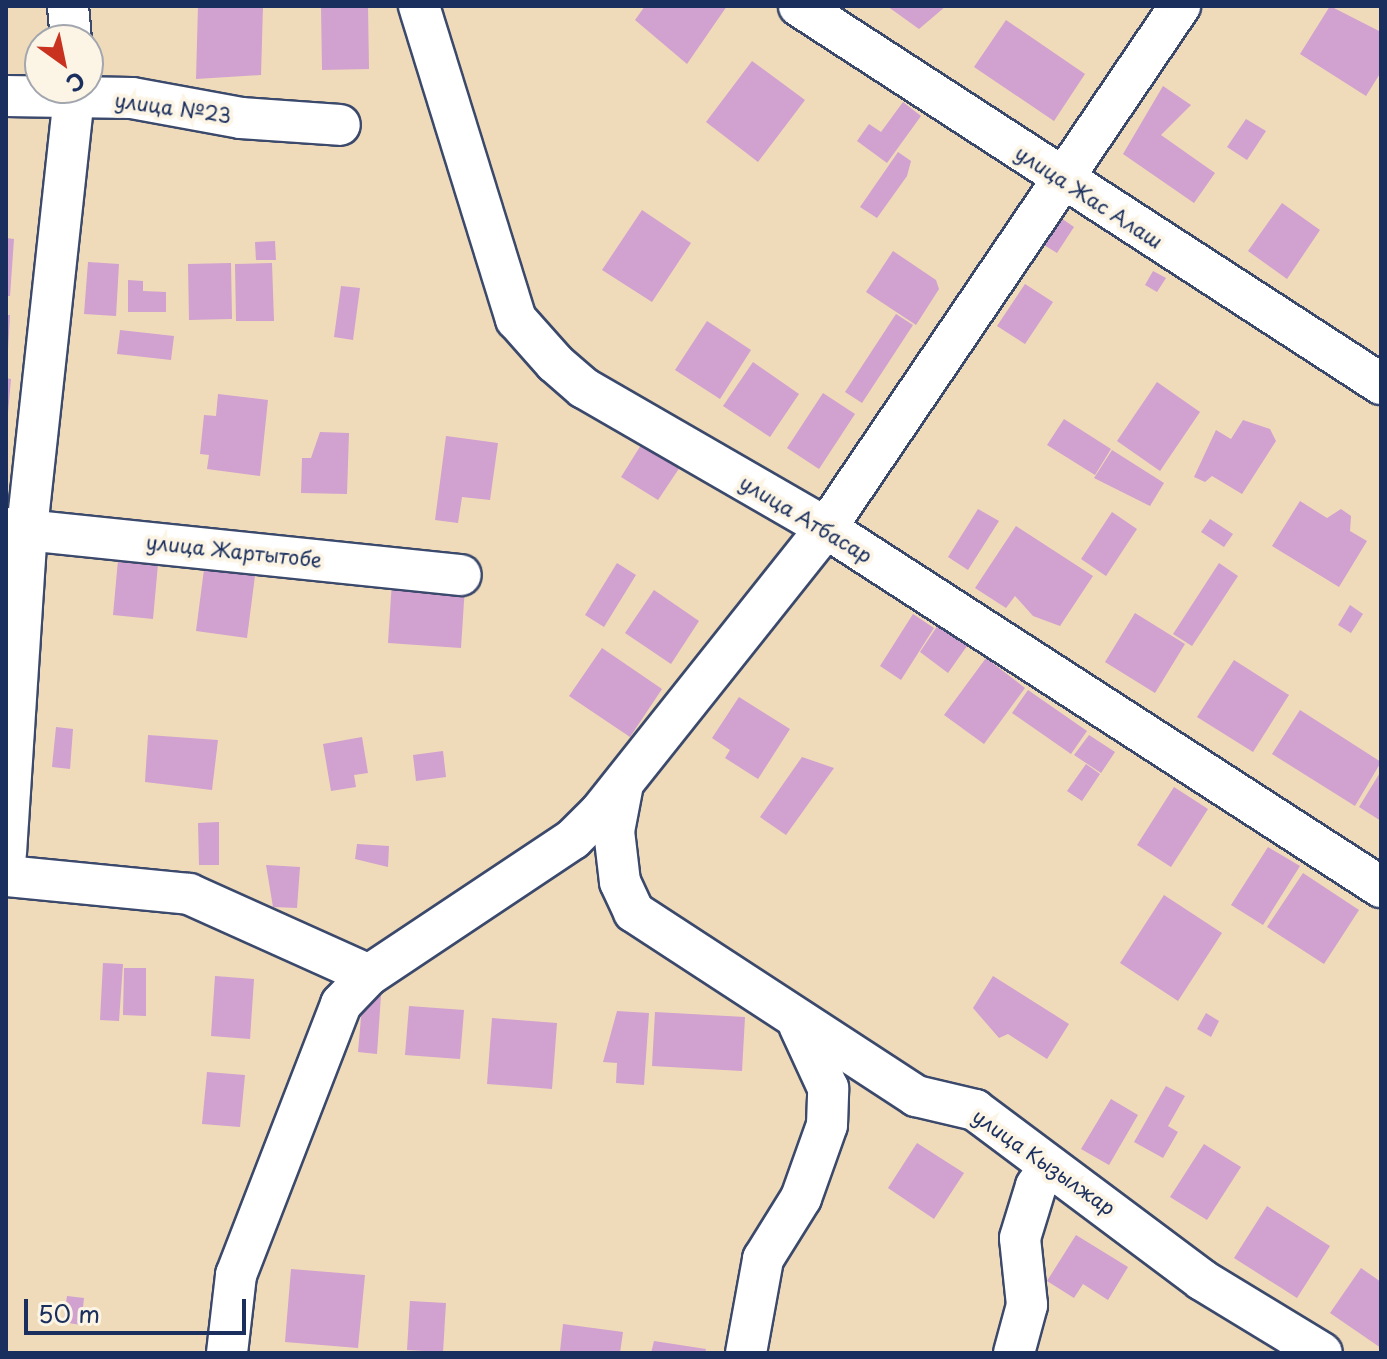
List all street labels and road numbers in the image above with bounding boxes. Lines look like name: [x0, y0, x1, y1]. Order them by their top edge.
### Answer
street label: улица №23: [113, 88, 233, 128]
street label: улица Жас Алаш: [1011, 140, 1167, 254]
street label: улица Атбасар: [735, 470, 877, 568]
street label: улица Жартытобе: [144, 530, 324, 572]
street label: улица Кызылжар: [968, 1104, 1120, 1220]

